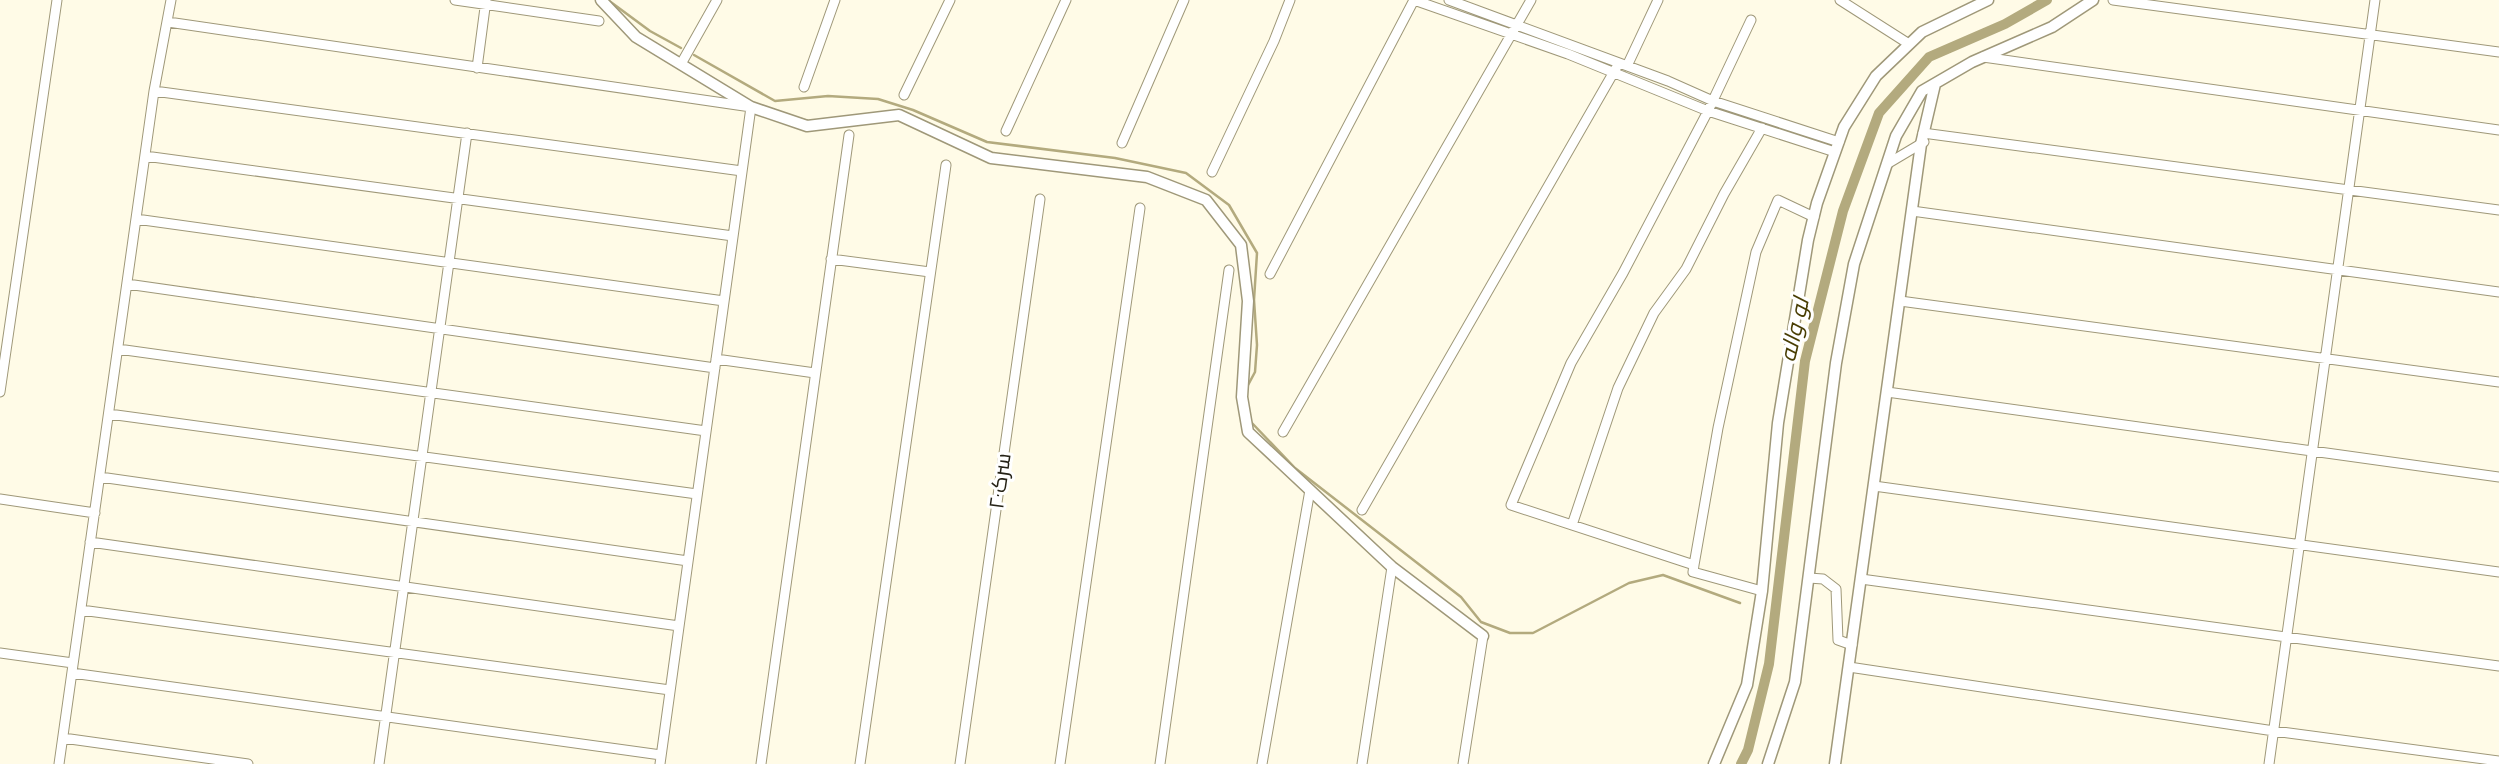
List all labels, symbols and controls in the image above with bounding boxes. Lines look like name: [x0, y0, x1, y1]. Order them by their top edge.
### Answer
water label: لو واله: [1773, 293, 1815, 365]
street label: سرک۲۰: [983, 451, 1016, 510]

